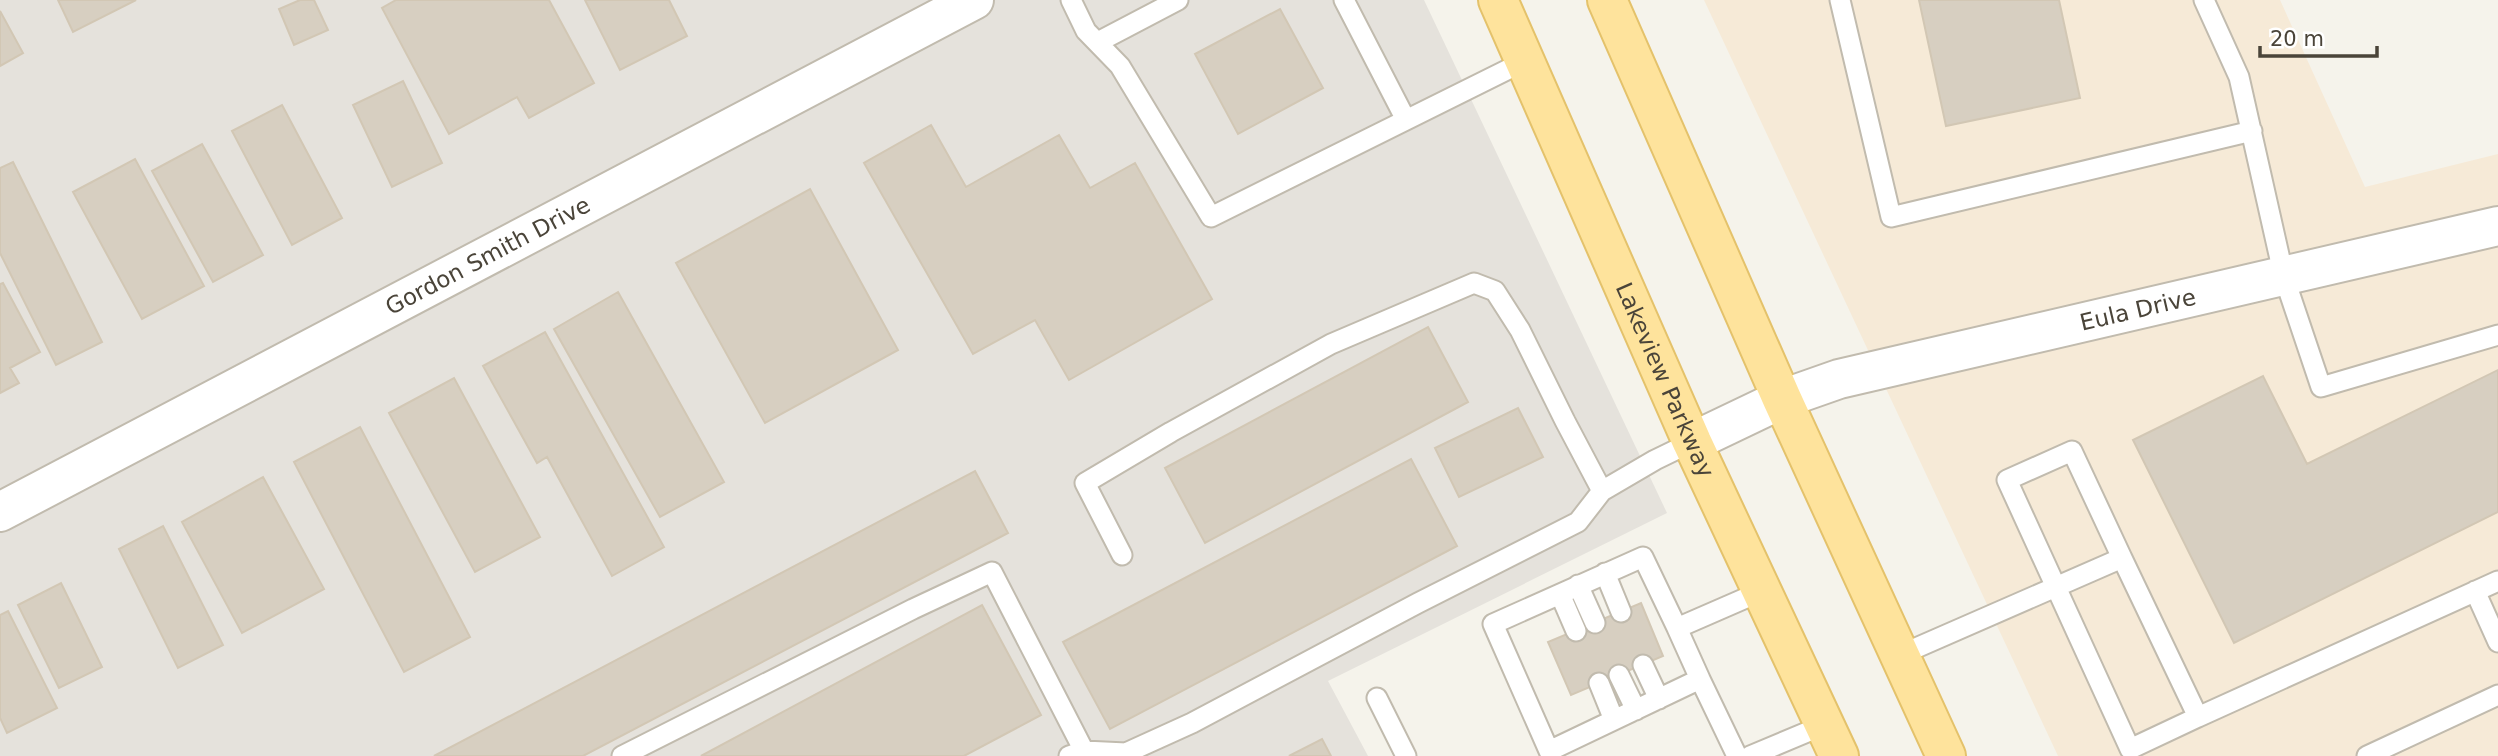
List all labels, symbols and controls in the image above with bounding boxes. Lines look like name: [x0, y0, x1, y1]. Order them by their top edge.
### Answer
scale bar: [2260, 14, 2377, 58]
text: 20 m: [2270, 27, 2324, 51]
street label: Gordon Smith Drive: [381, 191, 594, 320]
street label: Lakeview Parkway: [1611, 279, 1720, 481]
street label: Eula Drive: [2077, 284, 2198, 336]

